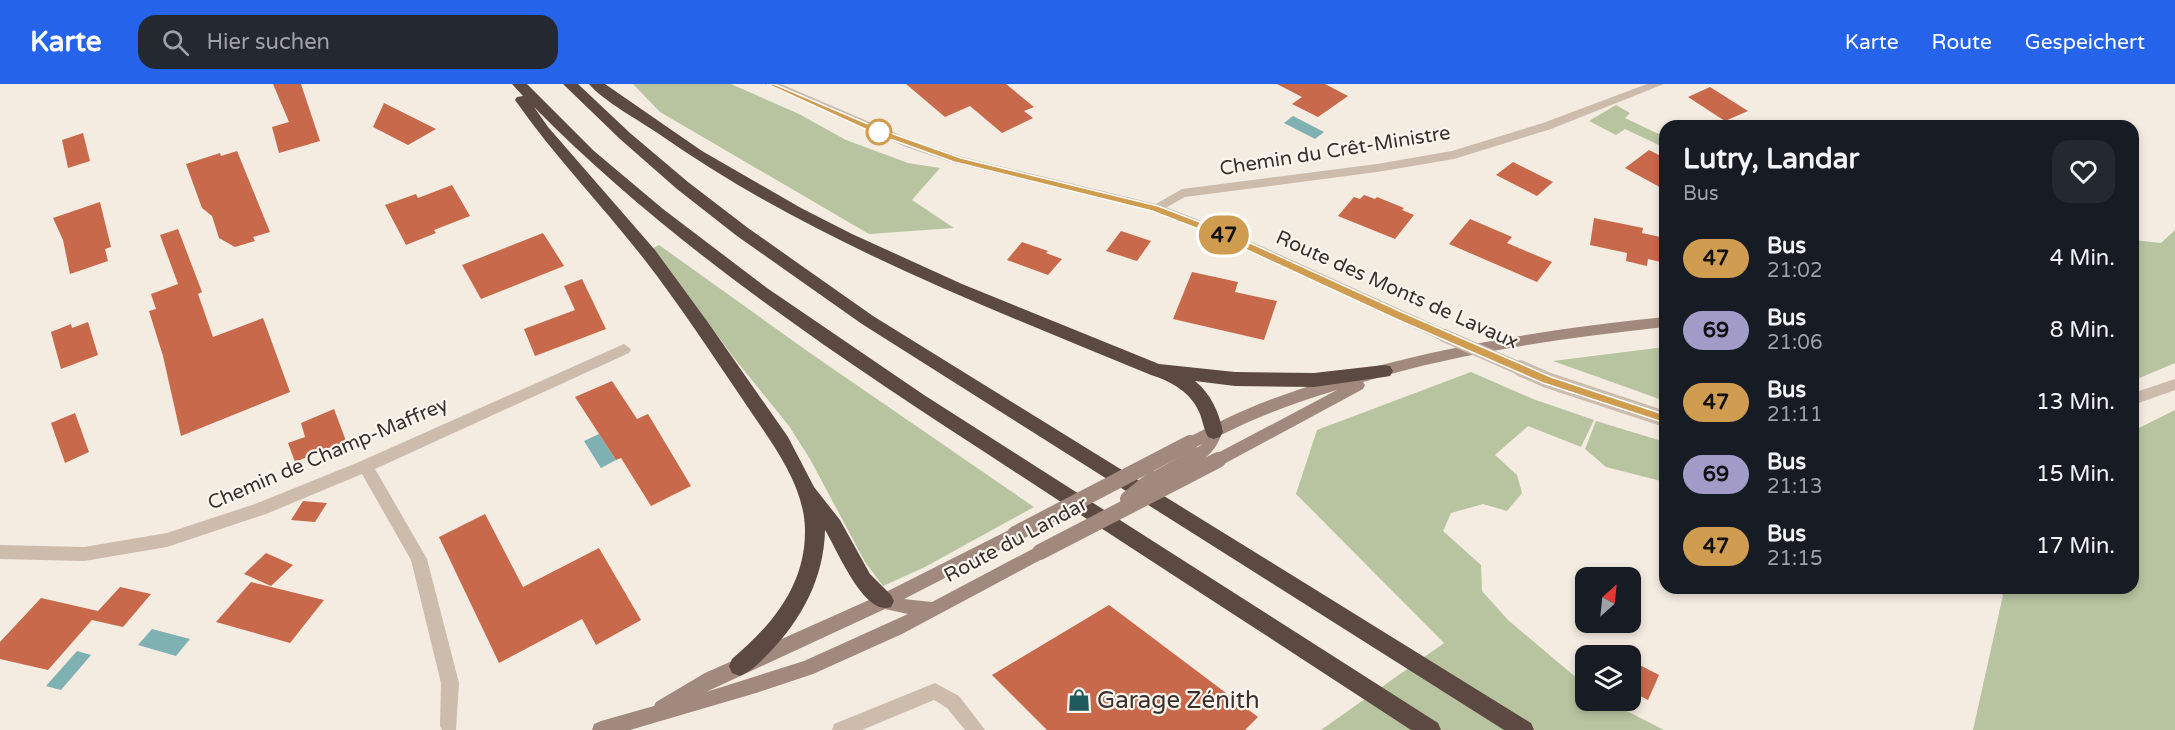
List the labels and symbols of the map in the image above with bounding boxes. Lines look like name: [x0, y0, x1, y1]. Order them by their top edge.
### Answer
unlabelled marker: [866, 119, 892, 145]
street label: Chemin du Crêt-Ministre: [1218, 121, 1452, 181]
line badge: 47: [1197, 216, 1251, 254]
street label: Route des Monts de Lavaux: [1272, 226, 1522, 354]
street label: Chemin de Champ-Maffrey: [204, 392, 452, 516]
street label: Route du Landar: [940, 492, 1092, 588]
north arrow: [1575, 567, 1641, 633]
place label: Garage Zénith: [1097, 686, 1260, 715]
shop icon: Garage Zénith: [1066, 687, 1092, 713]

